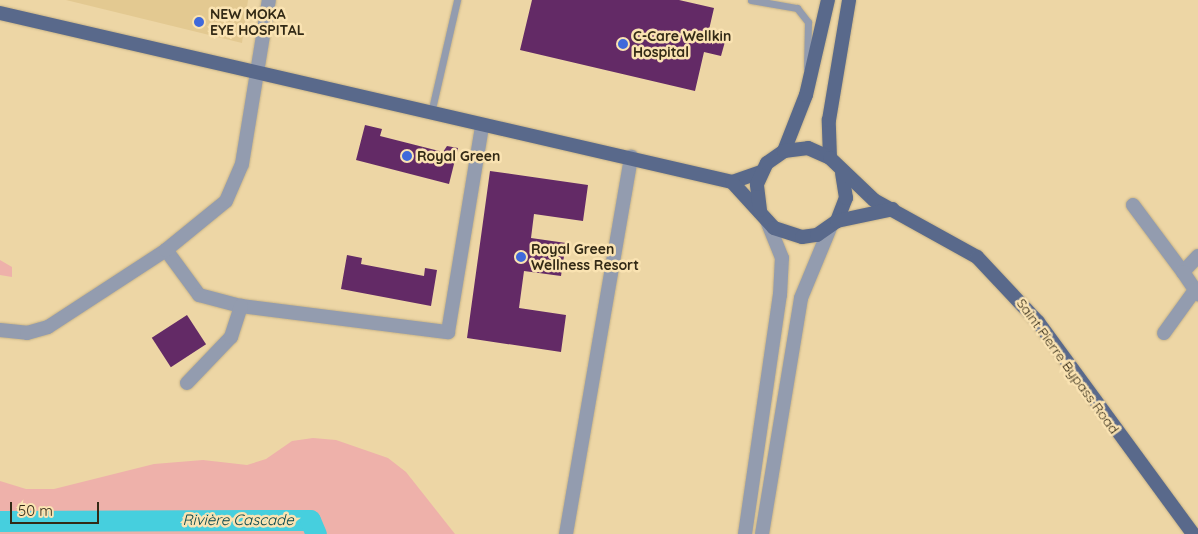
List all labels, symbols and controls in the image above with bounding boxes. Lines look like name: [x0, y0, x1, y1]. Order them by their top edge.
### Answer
place label: NEW MOKA EYE HOSPITAL: [210, 6, 304, 38]
marker: NEW MOKA EYE HOSPITAL: [192, 15, 206, 29]
place label: C-Care Wellkin Hospital: [633, 28, 731, 60]
marker: C-Care Wellkin Hospital: [617, 38, 629, 50]
place label: Royal Green: [417, 148, 500, 164]
marker: Royal Green: [401, 150, 413, 162]
place label: Royal Green Wellness Resort: [531, 241, 639, 274]
marker: Royal Green Wellness Resort: [515, 251, 527, 263]
street label: Saint Pierre Bypass Road: [1013, 295, 1123, 437]
scale bar: [12, 492, 101, 524]
text: 50 m: [18, 501, 53, 520]
water label: Rivière Cascade: [182, 511, 294, 529]

